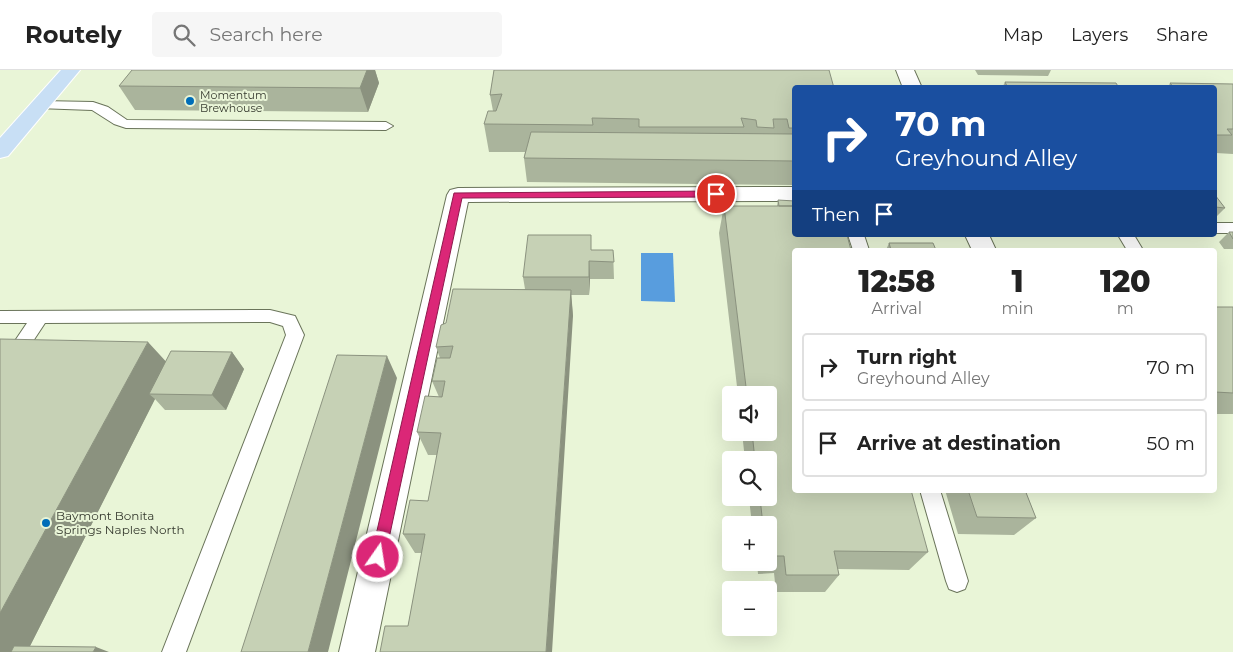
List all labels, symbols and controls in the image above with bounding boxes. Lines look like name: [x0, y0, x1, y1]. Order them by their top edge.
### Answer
search box: [152, 12, 502, 57]
text: Routely: [25, 20, 122, 49]
icon: search: [170, 21, 198, 49]
text: Search here: [210, 23, 323, 46]
text: Map: [1003, 24, 1043, 46]
text: Layers: [1071, 24, 1128, 46]
text: Share: [1156, 24, 1208, 46]
place label: Momentum Brewhouse: [200, 88, 267, 115]
marker: Momentum Brewhouse: [184, 95, 196, 107]
text: 70 m: [895, 102, 986, 145]
icon: right: [812, 105, 877, 170]
text: Greyhound Alley: [895, 145, 1077, 172]
pin: [695, 173, 737, 215]
icon: arrive: [702, 180, 730, 208]
icon: arrive: [870, 200, 898, 228]
text: Then: [812, 203, 860, 226]
text: 12:58: [858, 263, 935, 300]
text: 1: [1012, 263, 1024, 300]
text: 120: [1100, 263, 1151, 300]
text: Arrival: [872, 299, 922, 318]
text: min: [1002, 299, 1034, 318]
text: m: [1117, 299, 1134, 318]
text: Turn right: [857, 346, 957, 369]
icon: right: [814, 353, 842, 381]
text: 70 m: [1146, 356, 1195, 379]
text: Greyhound Alley: [857, 369, 990, 388]
map controls: [722, 386, 777, 636]
button: sound: [722, 386, 777, 441]
icon: arrive: [814, 429, 842, 457]
text: Arrive at destination: [857, 432, 1061, 455]
text: 50 m: [1147, 432, 1195, 455]
button: search: [722, 451, 777, 506]
place label: Baymont Bonita Springs Naples North: [56, 508, 185, 537]
button: +: [722, 516, 777, 571]
marker: Baymont Bonita Springs Naples North: [40, 517, 52, 529]
position arrow: [351, 530, 403, 582]
button: −: [722, 581, 777, 636]

